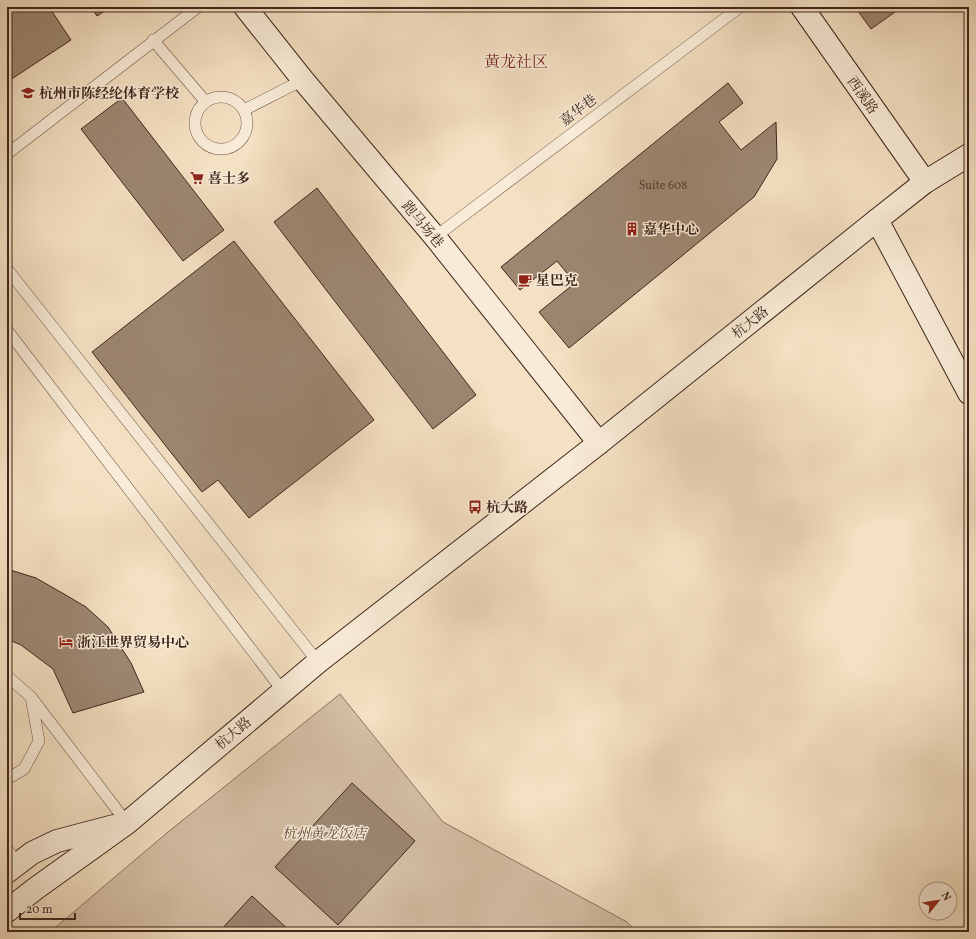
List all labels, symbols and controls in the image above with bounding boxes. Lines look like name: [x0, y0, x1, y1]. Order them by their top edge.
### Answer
district label: 黄龙社区: [484, 52, 548, 74]
street label: 西溪路: [842, 73, 882, 119]
school or university icon: 杭州市陈经纶体育学校: [20, 85, 36, 101]
place label: 杭州市陈经纶体育学校: [39, 85, 179, 104]
street label: 嘉华巷: [556, 91, 601, 131]
supermarket icon: 喜士多: [189, 170, 205, 186]
place label: 喜士多: [208, 170, 250, 189]
house number: Suite 608: [639, 178, 687, 194]
street label: 跑马场巷: [397, 197, 447, 253]
building icon: 嘉华中心: [624, 221, 640, 237]
place label: 嘉华中心: [643, 221, 699, 240]
cafe icon: 星巴克: [517, 272, 533, 288]
place label: 星巴克: [536, 272, 578, 291]
street label: 杭大路: [729, 303, 773, 344]
bus stop icon: 杭大路: [467, 499, 483, 515]
place label: 杭大路: [486, 499, 528, 518]
hotel icon: 浙江世界贸易中心: [58, 634, 74, 650]
place label: 浙江世界贸易中心: [77, 634, 189, 653]
street label: 杭大路: [212, 713, 256, 755]
park label: 杭州黄龙饭店: [282, 825, 368, 844]
north arrow: [918, 881, 958, 921]
text: N: [937, 890, 954, 904]
scale bar: [20, 895, 75, 921]
text: 20 m: [26, 902, 53, 918]

